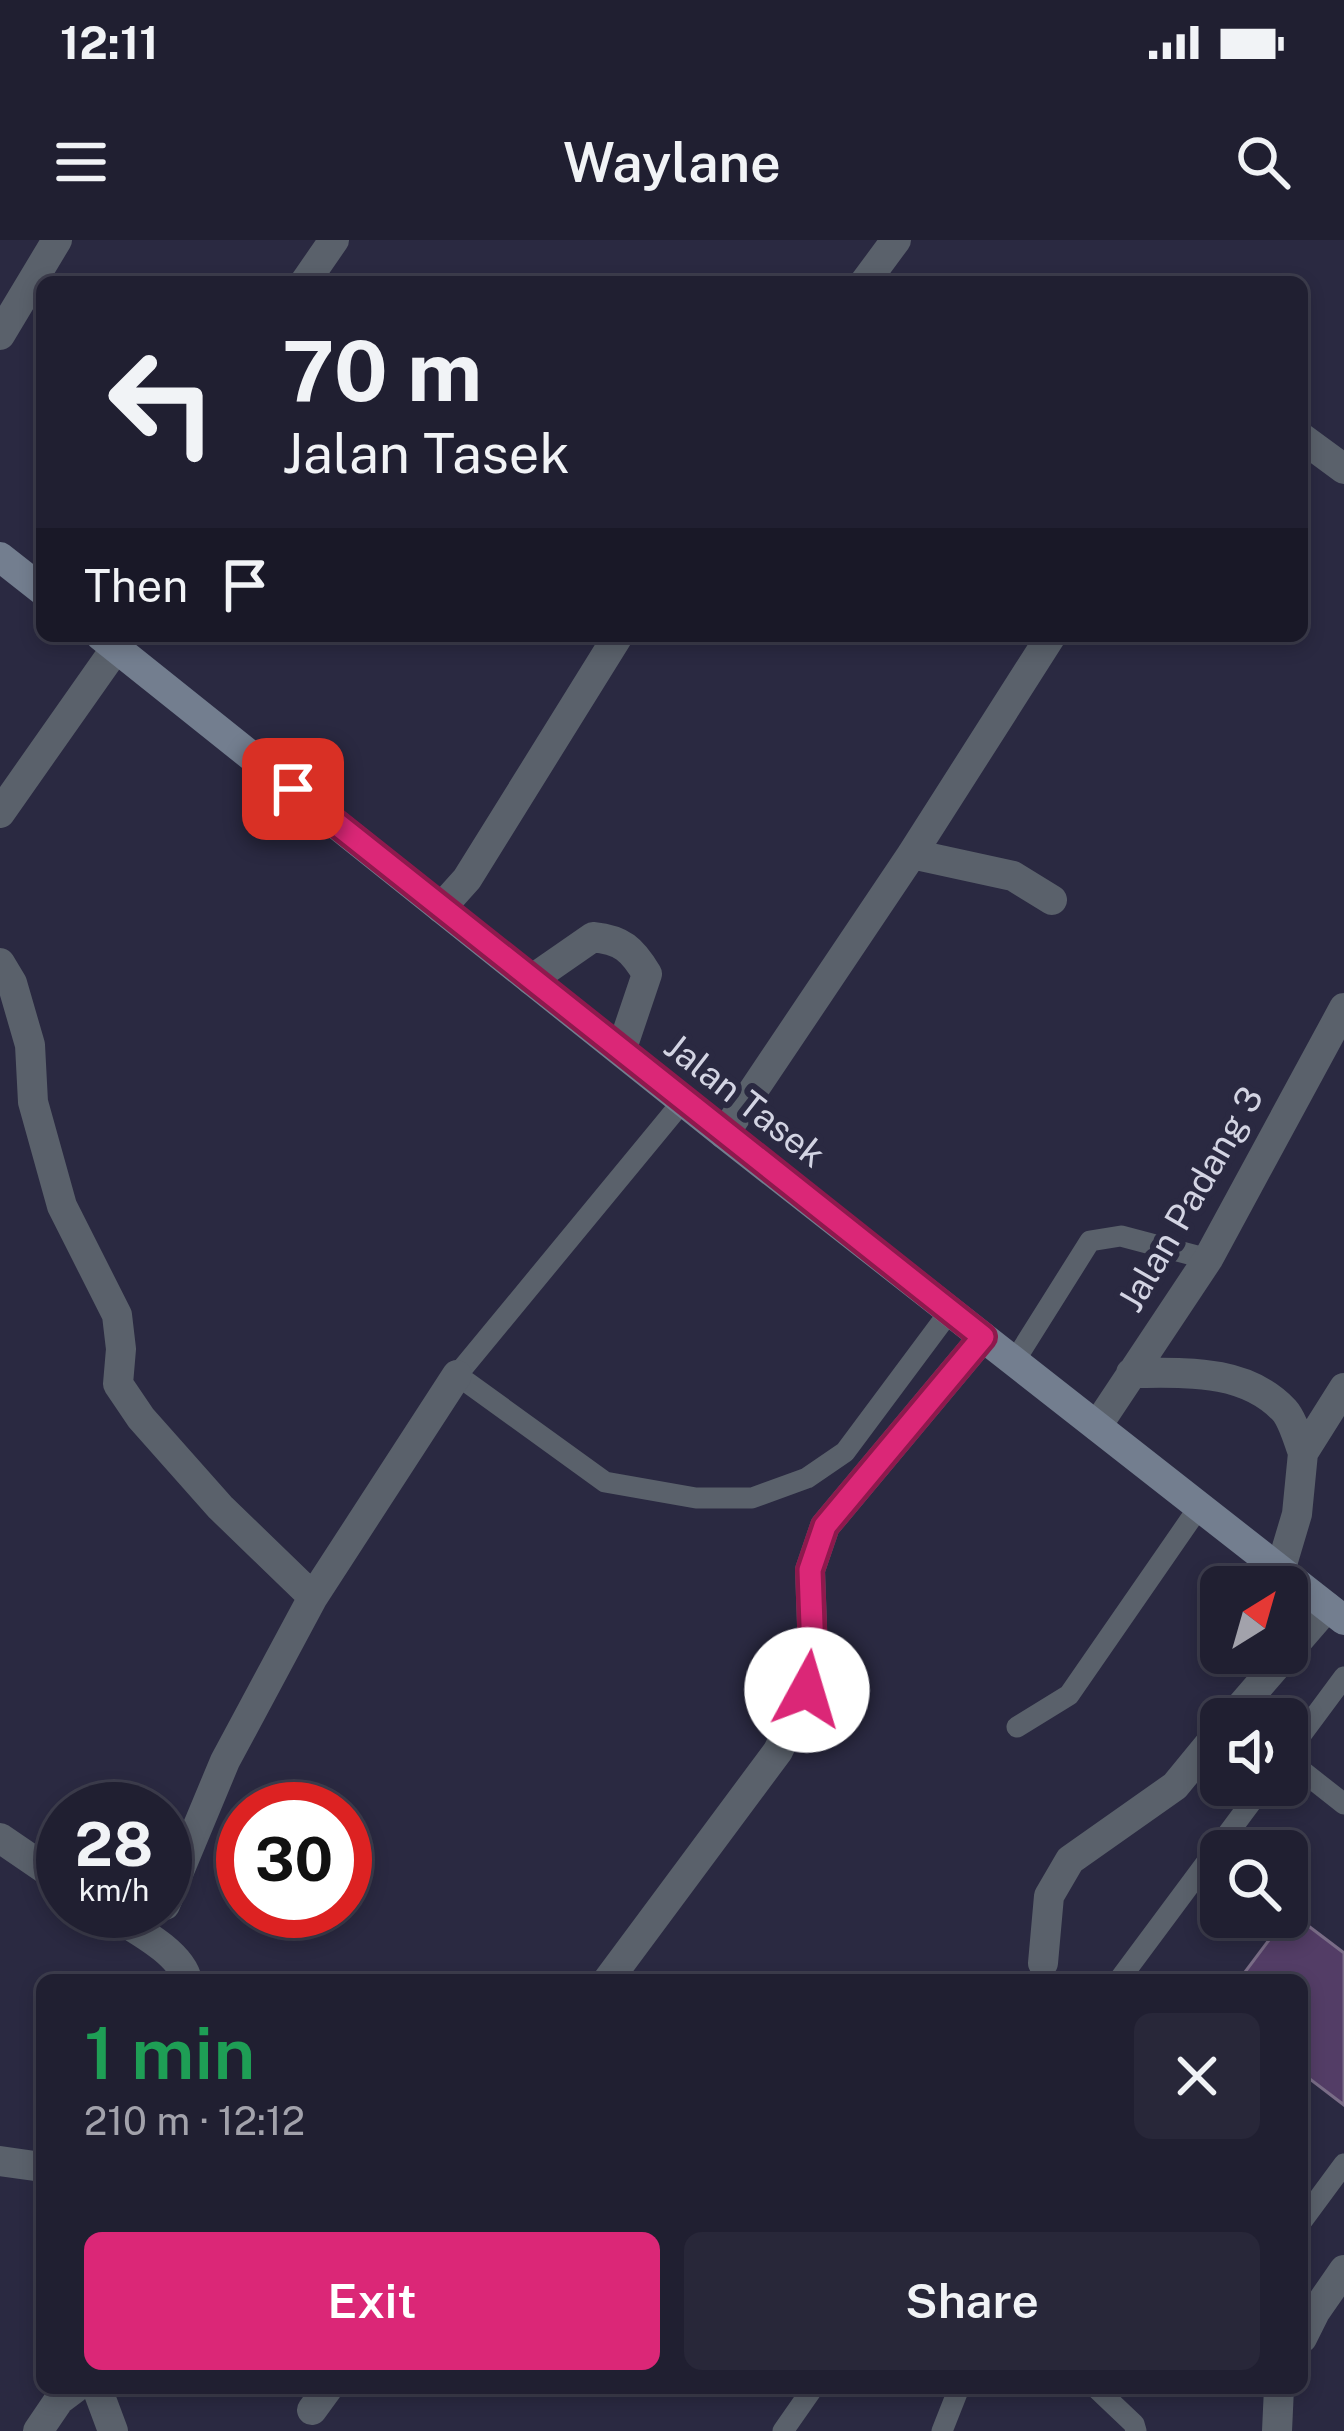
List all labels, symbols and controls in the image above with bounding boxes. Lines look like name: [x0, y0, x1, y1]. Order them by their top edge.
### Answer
text: 12:11: [60, 16, 158, 69]
icon: menu: [48, 129, 114, 195]
icon: search: [1230, 129, 1296, 195]
text: Waylane: [563, 131, 781, 194]
text: 70 m: [282, 321, 482, 420]
icon: left: [84, 324, 240, 480]
text: Jalan Tasek: [282, 422, 570, 485]
icon: arrive: [212, 552, 278, 618]
text: Then: [84, 559, 188, 612]
pin: [242, 738, 344, 840]
icon: arrive: [260, 756, 326, 822]
street label: Jalan Tasek: [656, 1024, 834, 1176]
street label: Jalan Padang 3: [1109, 1079, 1271, 1319]
north arrow: [1200, 1566, 1308, 1674]
map controls: [1200, 1566, 1308, 1938]
position arrow: [744, 1627, 870, 1753]
button: sound: [1200, 1698, 1308, 1806]
speed limit sign: 30: [216, 1782, 372, 1938]
text: 28: [75, 1809, 153, 1880]
button: search: [1200, 1830, 1308, 1938]
text: km/h: [79, 1872, 149, 1908]
text: 1 min: [84, 2011, 255, 2095]
button: close: [1134, 2013, 1260, 2139]
text: 210 m · 12:12: [84, 2098, 305, 2144]
button: Exit: [84, 2232, 660, 2370]
button: Share: [684, 2232, 1260, 2370]

